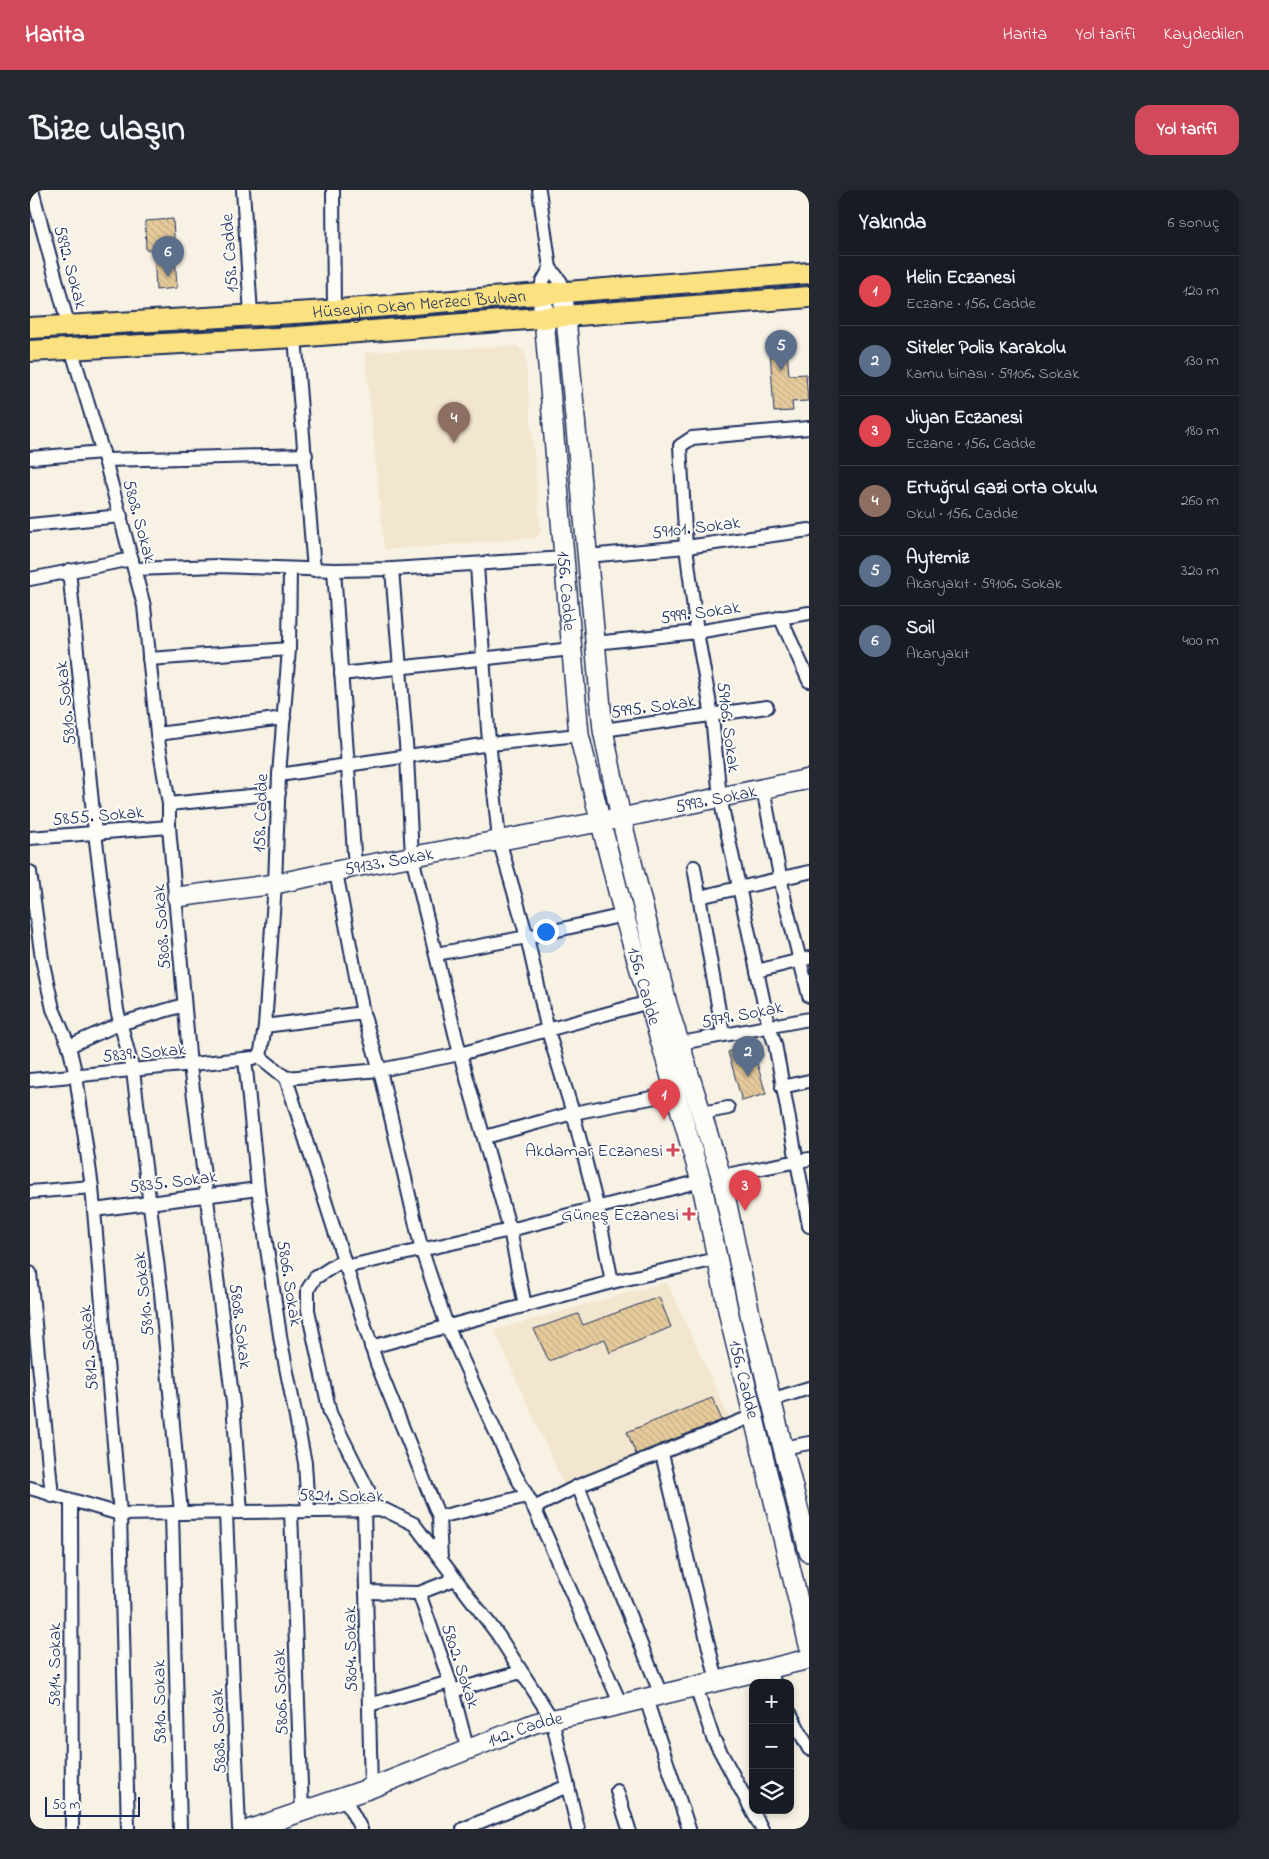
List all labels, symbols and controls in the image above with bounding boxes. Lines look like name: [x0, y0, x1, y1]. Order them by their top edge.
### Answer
text: Harita: [25, 18, 85, 53]
text: Harita: [1002, 22, 1047, 48]
text: Yol tarifi: [1075, 22, 1136, 48]
text: Kaydedilen: [1164, 22, 1244, 48]
text: Bize ulaşın: [30, 105, 185, 156]
button: Yol tarifi: [1135, 105, 1239, 155]
text: Yakında: [859, 208, 926, 238]
text: 6 sonuç: [1167, 211, 1219, 235]
street label: 158. Cadde: [215, 212, 247, 293]
street label: 5892. Sokak: [45, 223, 93, 312]
pin: 6: [152, 236, 184, 277]
text: Helin Eczanesi: [906, 265, 1015, 292]
text: 1: [872, 279, 878, 303]
text: 120 m: [1183, 279, 1219, 303]
street label: Hüseyin Okan Merzeci Bulvarı: [312, 284, 527, 327]
text: Eczane · 156. Cadde: [906, 292, 1036, 316]
pin: 5: [765, 330, 797, 371]
text: Siteler Polis Karakolu: [906, 335, 1066, 362]
text: 2: [871, 349, 879, 373]
text: 130 m: [1184, 349, 1219, 373]
text: Kamu binası · 59106. Sokak: [906, 362, 1079, 386]
pin: 4: [438, 402, 470, 443]
text: Jiyan Eczanesi: [906, 405, 1023, 432]
text: 3: [872, 419, 878, 443]
text: 180 m: [1185, 419, 1219, 443]
text: Eczane · 156. Cadde: [906, 432, 1036, 456]
text: Ertuğrul Gazi Orta Okulu: [906, 475, 1097, 502]
street label: 5808. Sokak: [114, 477, 162, 566]
text: 4: [872, 489, 878, 513]
text: 260 m: [1181, 489, 1219, 513]
text: Okul · 156. Cadde: [906, 502, 1018, 526]
street label: 59101. Sokak: [650, 511, 742, 547]
text: Aytemiz: [906, 545, 969, 572]
street label: 156. Cadde: [549, 550, 581, 633]
text: 5: [870, 559, 880, 583]
text: 320 m: [1181, 559, 1219, 583]
text: Akaryakıt · 59106. Sokak: [906, 572, 1062, 596]
street label: 5999. Sokak: [659, 595, 742, 632]
text: Soil: [906, 615, 935, 642]
text: 6: [871, 629, 879, 653]
text: 400 m: [1182, 629, 1219, 653]
text: Akaryakıt: [906, 642, 969, 666]
street label: 5810. Sokak: [50, 659, 84, 746]
street label: 59106. Sokak: [709, 680, 745, 774]
street label: 5995. Sokak: [609, 689, 698, 727]
street label: 158. Cadde: [248, 772, 276, 853]
street label: 5993. Sokak: [673, 779, 759, 821]
street label: 5855. Sokak: [51, 800, 145, 834]
street label: 59133. Sokak: [342, 842, 436, 884]
street label: 5808. Sokak: [147, 883, 179, 970]
your location: [533, 919, 559, 945]
street label: 156. Cadde: [619, 944, 667, 1030]
street label: 5979. Sokak: [699, 995, 786, 1037]
pin: 2: [732, 1036, 764, 1077]
street label: 5839. Sokak: [101, 1037, 187, 1071]
pin: 1: [648, 1079, 680, 1120]
place label: Akdamar Eczanesi: [525, 1139, 663, 1165]
marker: Akdamar Eczanesi: [667, 1144, 679, 1156]
street label: 5835. Sokak: [128, 1165, 219, 1201]
pin: 3: [729, 1170, 761, 1211]
place label: Güneş Eczanesi: [561, 1203, 679, 1229]
marker: Güneş Eczanesi: [683, 1208, 695, 1220]
street label: 5806. Sokak: [268, 1238, 308, 1328]
street label: 5810. Sokak: [128, 1250, 162, 1337]
street label: 5808. Sokak: [221, 1282, 257, 1370]
street label: 5812. Sokak: [73, 1304, 107, 1392]
street label: 156. Cadde: [720, 1338, 765, 1423]
street label: 5821. Sokak: [298, 1483, 384, 1511]
street label: 5804. Sokak: [338, 1605, 366, 1692]
street label: 5802. Sokak: [433, 1621, 485, 1712]
street label: 5814. Sokak: [43, 1623, 69, 1707]
street label: 5806. Sokak: [267, 1648, 297, 1736]
street label: 5810. Sokak: [147, 1659, 175, 1744]
map controls: [749, 1679, 794, 1814]
button: +: [749, 1679, 794, 1724]
street label: 5808. Sokak: [206, 1688, 234, 1774]
street label: 142. Cadde: [484, 1706, 566, 1755]
button: −: [749, 1724, 794, 1769]
button: layers: [749, 1769, 794, 1814]
scale bar: [45, 1794, 140, 1817]
text: 50 m: [52, 1795, 80, 1816]

